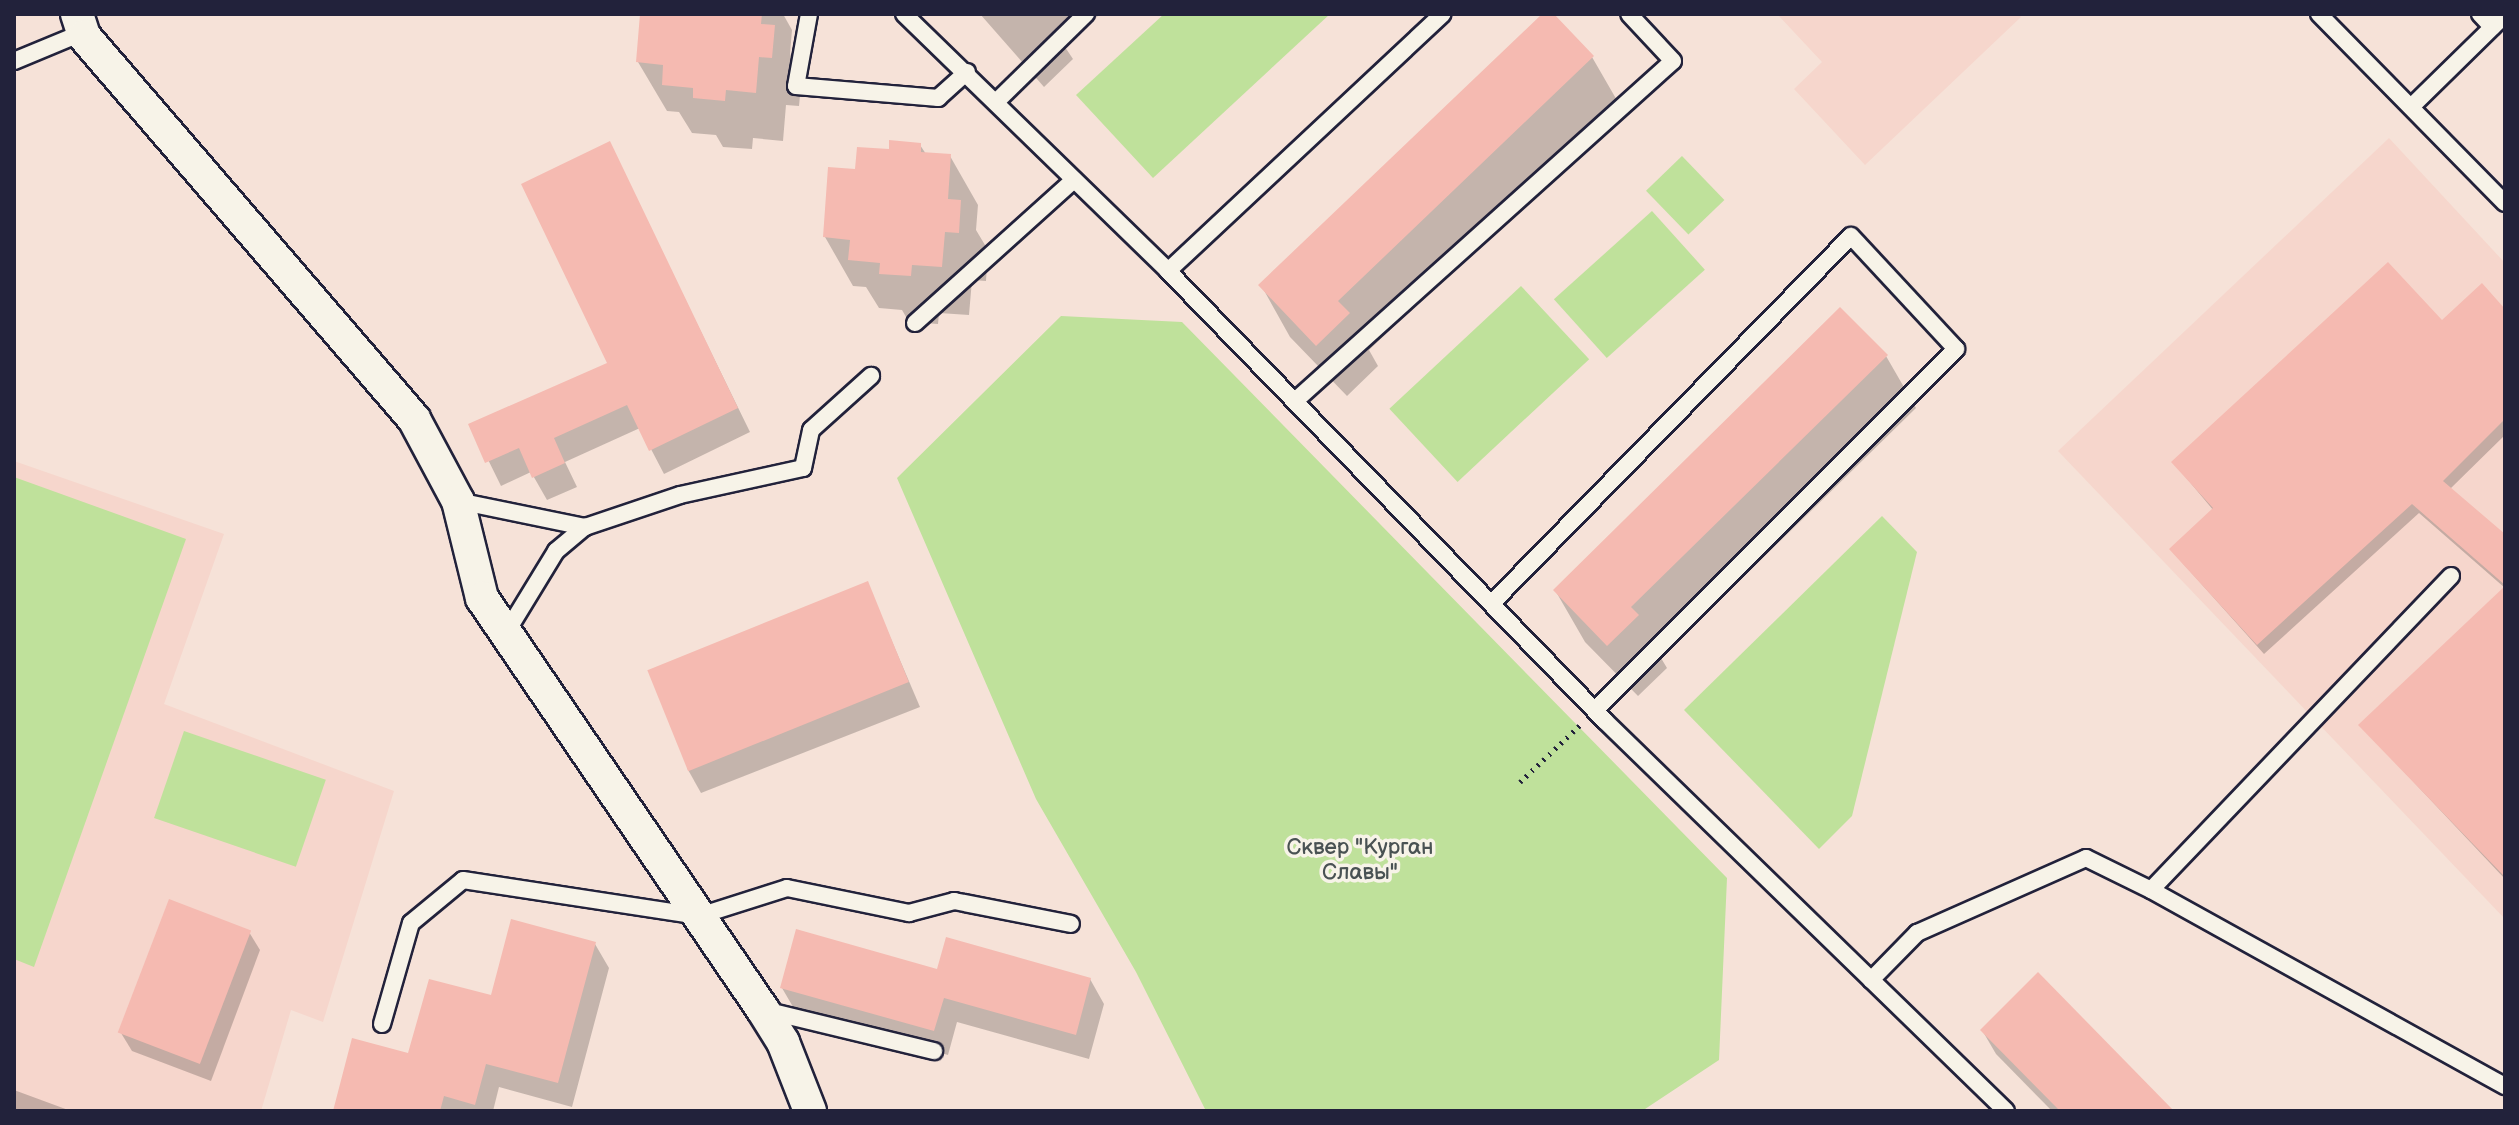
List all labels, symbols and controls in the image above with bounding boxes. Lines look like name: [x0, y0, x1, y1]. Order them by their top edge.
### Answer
park label: Сквер "Курган Славы": [1286, 834, 1434, 886]

